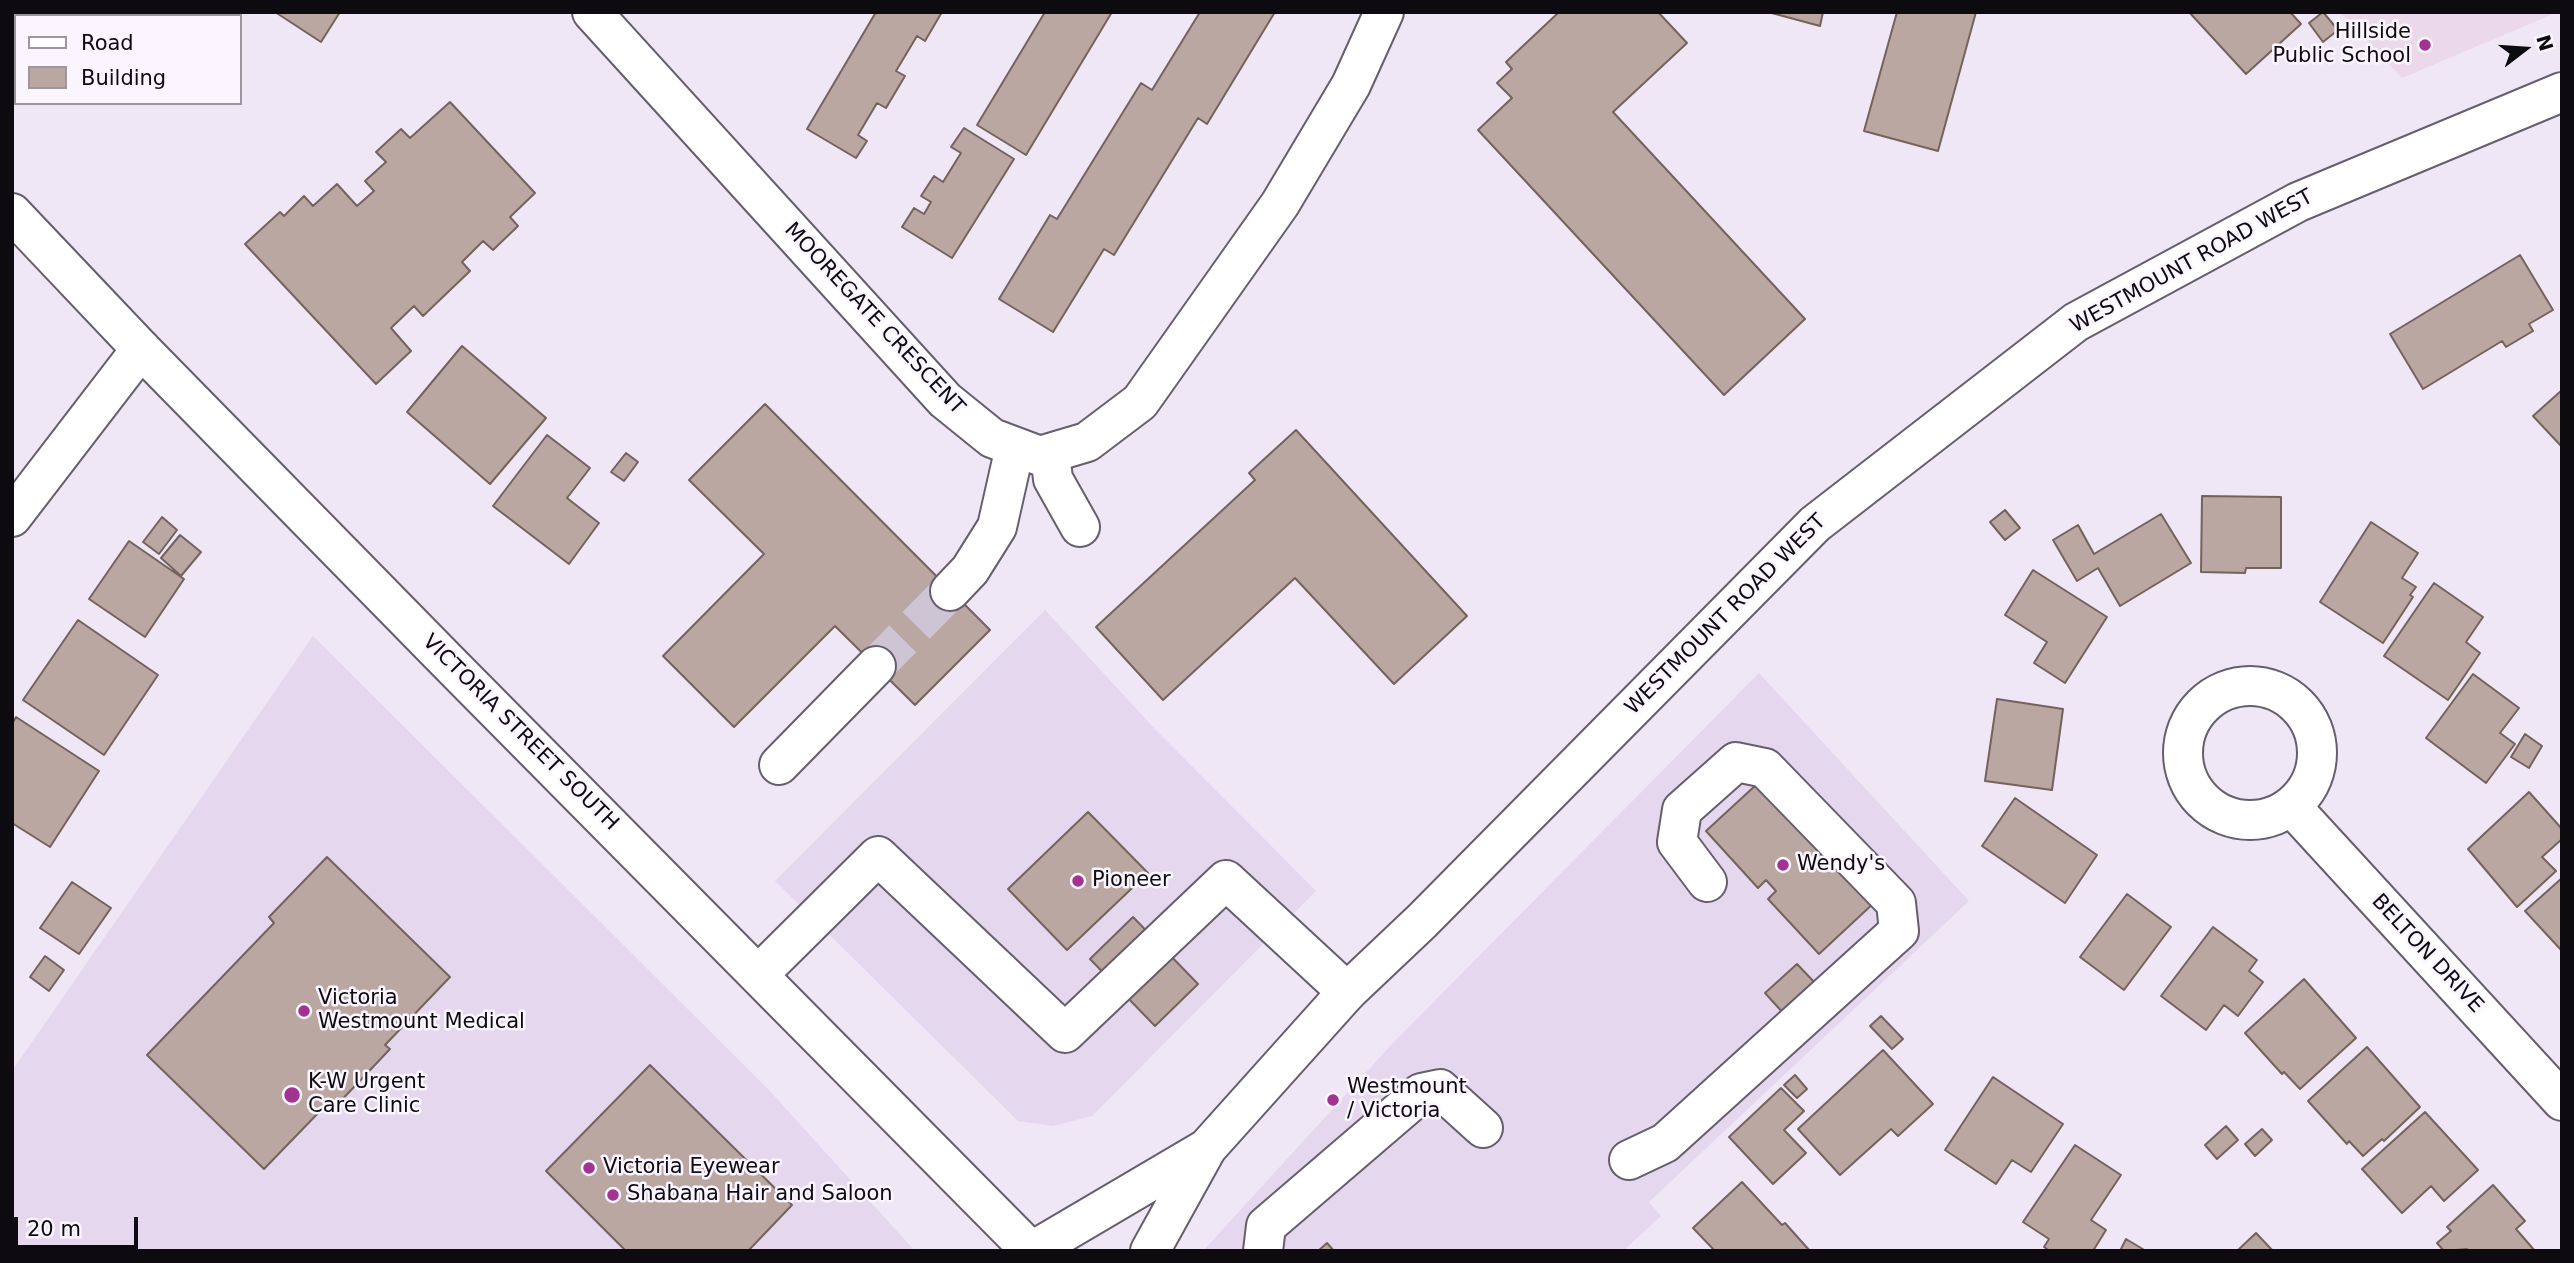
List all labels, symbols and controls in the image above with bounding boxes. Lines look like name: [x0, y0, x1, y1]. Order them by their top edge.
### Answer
legend: [14, 14, 242, 105]
north arrow: [2490, 14, 2560, 84]
place label: Hillside Public School: [2272, 20, 2411, 70]
text: Road: [81, 31, 134, 55]
text: N: [2532, 32, 2558, 54]
marker: Hillside Public School: [2417, 37, 2433, 53]
text: Building: [81, 66, 166, 90]
street label: WESTMOUNT ROAD WEST: [2066, 185, 2318, 339]
street label: MOOREGATE CRESCENT: [778, 218, 970, 420]
street label: WESTMOUNT ROAD WEST: [1620, 509, 1832, 721]
street label: VICTORIA STREET SOUTH: [417, 630, 623, 836]
place label: Wendy's: [1797, 852, 1885, 878]
marker: Wendy's: [1775, 857, 1791, 873]
place label: Pioneer: [1092, 868, 1171, 894]
marker: Pioneer: [1070, 873, 1086, 889]
street label: BELTON DRIVE: [2366, 890, 2488, 1018]
place label: Victoria Westmount Medical: [318, 986, 525, 1036]
marker: Victoria Westmount Medical: [296, 1003, 312, 1019]
place label: K-W Urgent Care Clinic: [308, 1070, 425, 1120]
place label: Westmount / Victoria: [1347, 1075, 1467, 1125]
marker: K-W Urgent Care Clinic: [282, 1085, 302, 1105]
marker: Westmount / Victoria: [1325, 1092, 1341, 1108]
place label: Victoria Eyewear: [603, 1155, 780, 1181]
marker: Victoria Eyewear: [581, 1160, 597, 1176]
place label: Shabana Hair and Saloon: [627, 1182, 893, 1208]
marker: Shabana Hair and Saloon: [605, 1187, 621, 1203]
scale bar: [18, 1204, 142, 1248]
text: 20 m: [27, 1217, 81, 1241]

